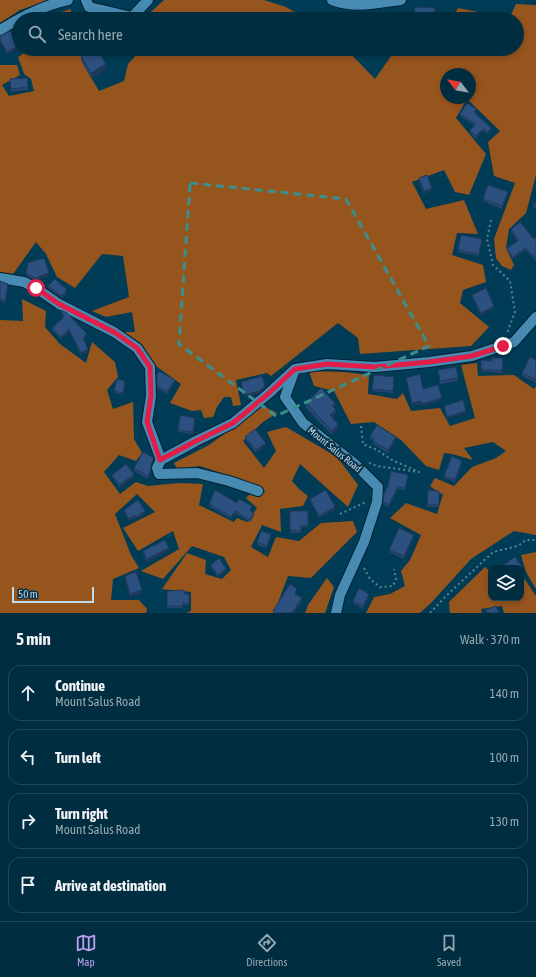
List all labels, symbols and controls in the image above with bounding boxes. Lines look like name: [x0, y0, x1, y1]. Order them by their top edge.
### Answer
search box: [12, 12, 524, 56]
icon: search: [26, 23, 48, 45]
text: Search here: [58, 26, 123, 43]
north arrow: [440, 68, 476, 104]
route start: [27, 279, 45, 297]
route end: [494, 337, 512, 355]
street label: Mount Salus Road: [306, 424, 364, 474]
map controls: [488, 565, 524, 601]
button: layers: [488, 565, 524, 601]
scale bar: [12, 585, 94, 604]
text: 50 m: [18, 588, 38, 600]
text: 5 min: [16, 629, 51, 649]
text: Walk · 370 m: [460, 632, 520, 647]
text: Continue: [55, 677, 105, 694]
icon: ahead: [17, 682, 39, 704]
text: 140 m: [490, 686, 519, 701]
text: Mount Salus Road: [55, 694, 140, 709]
icon: left: [17, 746, 39, 768]
text: Turn left: [55, 749, 101, 766]
text: 100 m: [490, 750, 519, 765]
text: Turn right: [55, 805, 108, 822]
icon: right: [17, 810, 39, 832]
text: 130 m: [490, 814, 519, 829]
text: Mount Salus Road: [55, 822, 140, 837]
icon: arrive: [17, 874, 39, 896]
text: Arrive at destination: [55, 877, 166, 894]
tab: Map: [75, 932, 97, 968]
tab: Directions: [246, 932, 287, 968]
tab: Saved: [437, 932, 461, 968]

